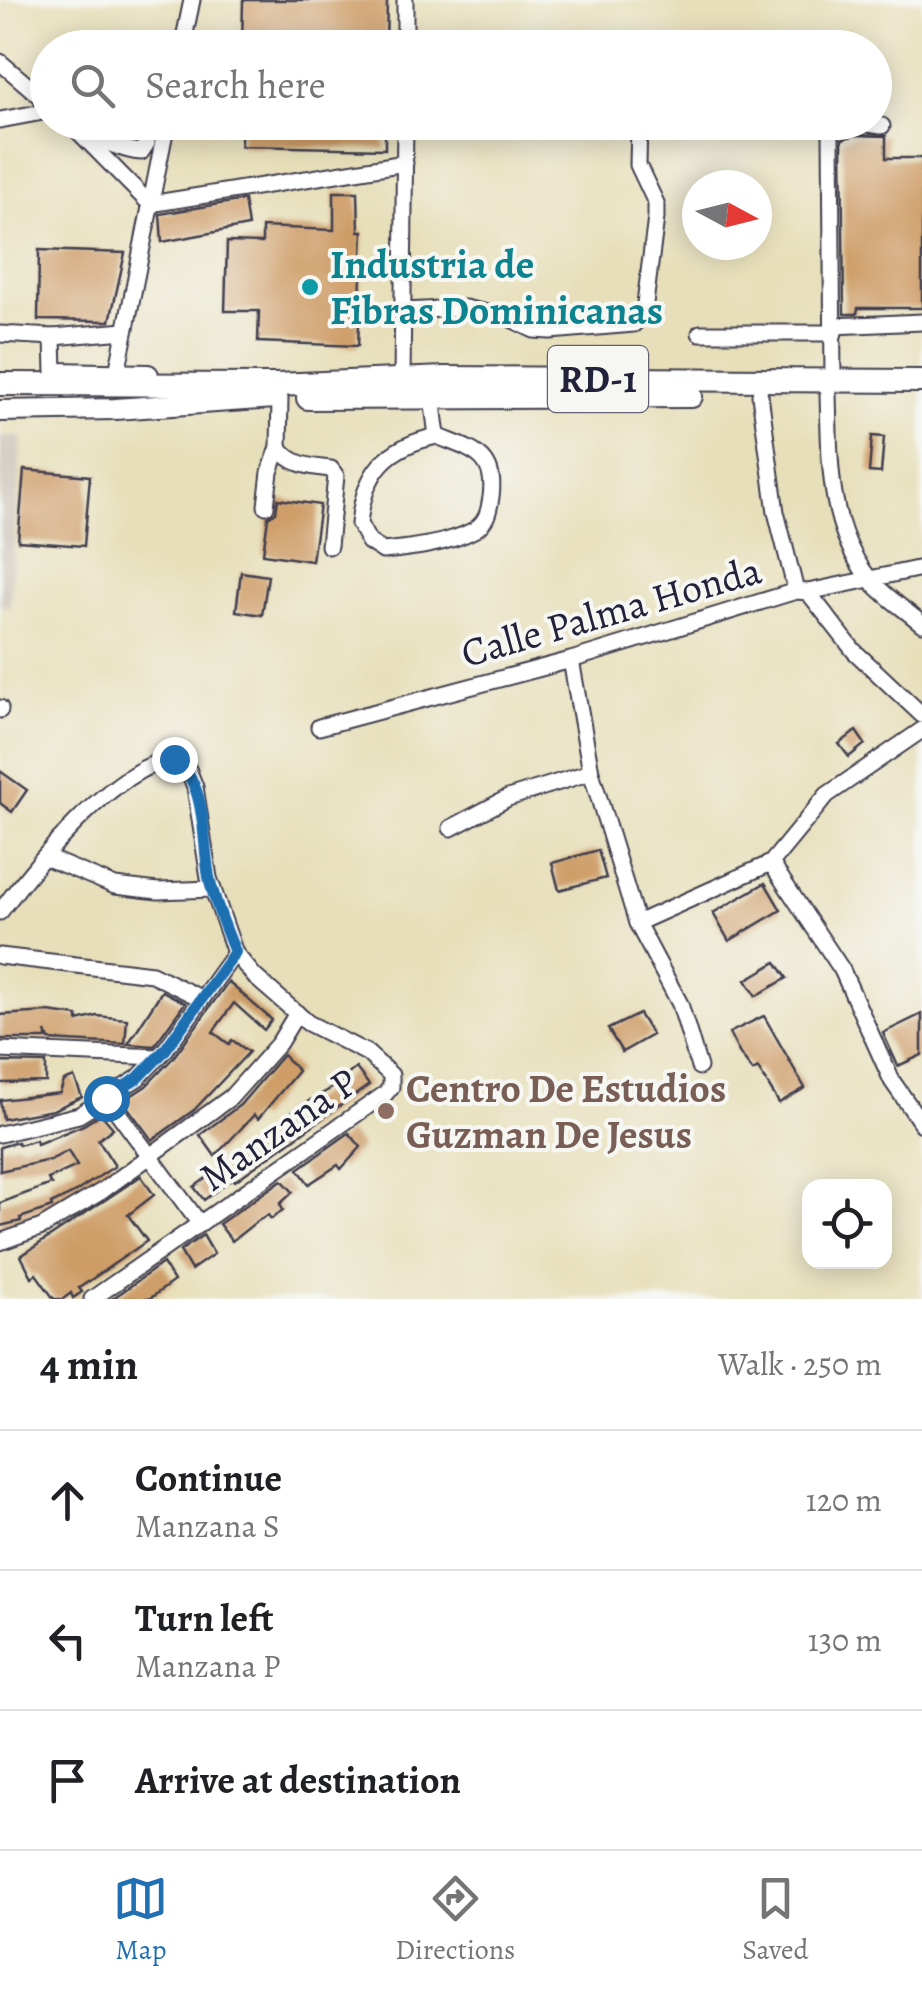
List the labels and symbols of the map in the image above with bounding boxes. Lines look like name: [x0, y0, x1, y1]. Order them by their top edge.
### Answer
north arrow: [682, 170, 772, 260]
place label: Industria de Fibras Dominicanas: [330, 237, 663, 338]
marker: Industria de Fibras Dominicanas: [299, 276, 321, 298]
road number: RD-1: [548, 346, 648, 412]
street label: Calle Palma Honda: [455, 542, 768, 681]
route end: [152, 737, 198, 783]
street label: Manzana P: [188, 1055, 368, 1204]
place label: Centro De Estudios Guzman De Jesus: [406, 1061, 726, 1162]
route start: [84, 1076, 130, 1122]
marker: Centro De Estudios Guzman De Jesus: [375, 1100, 397, 1122]

